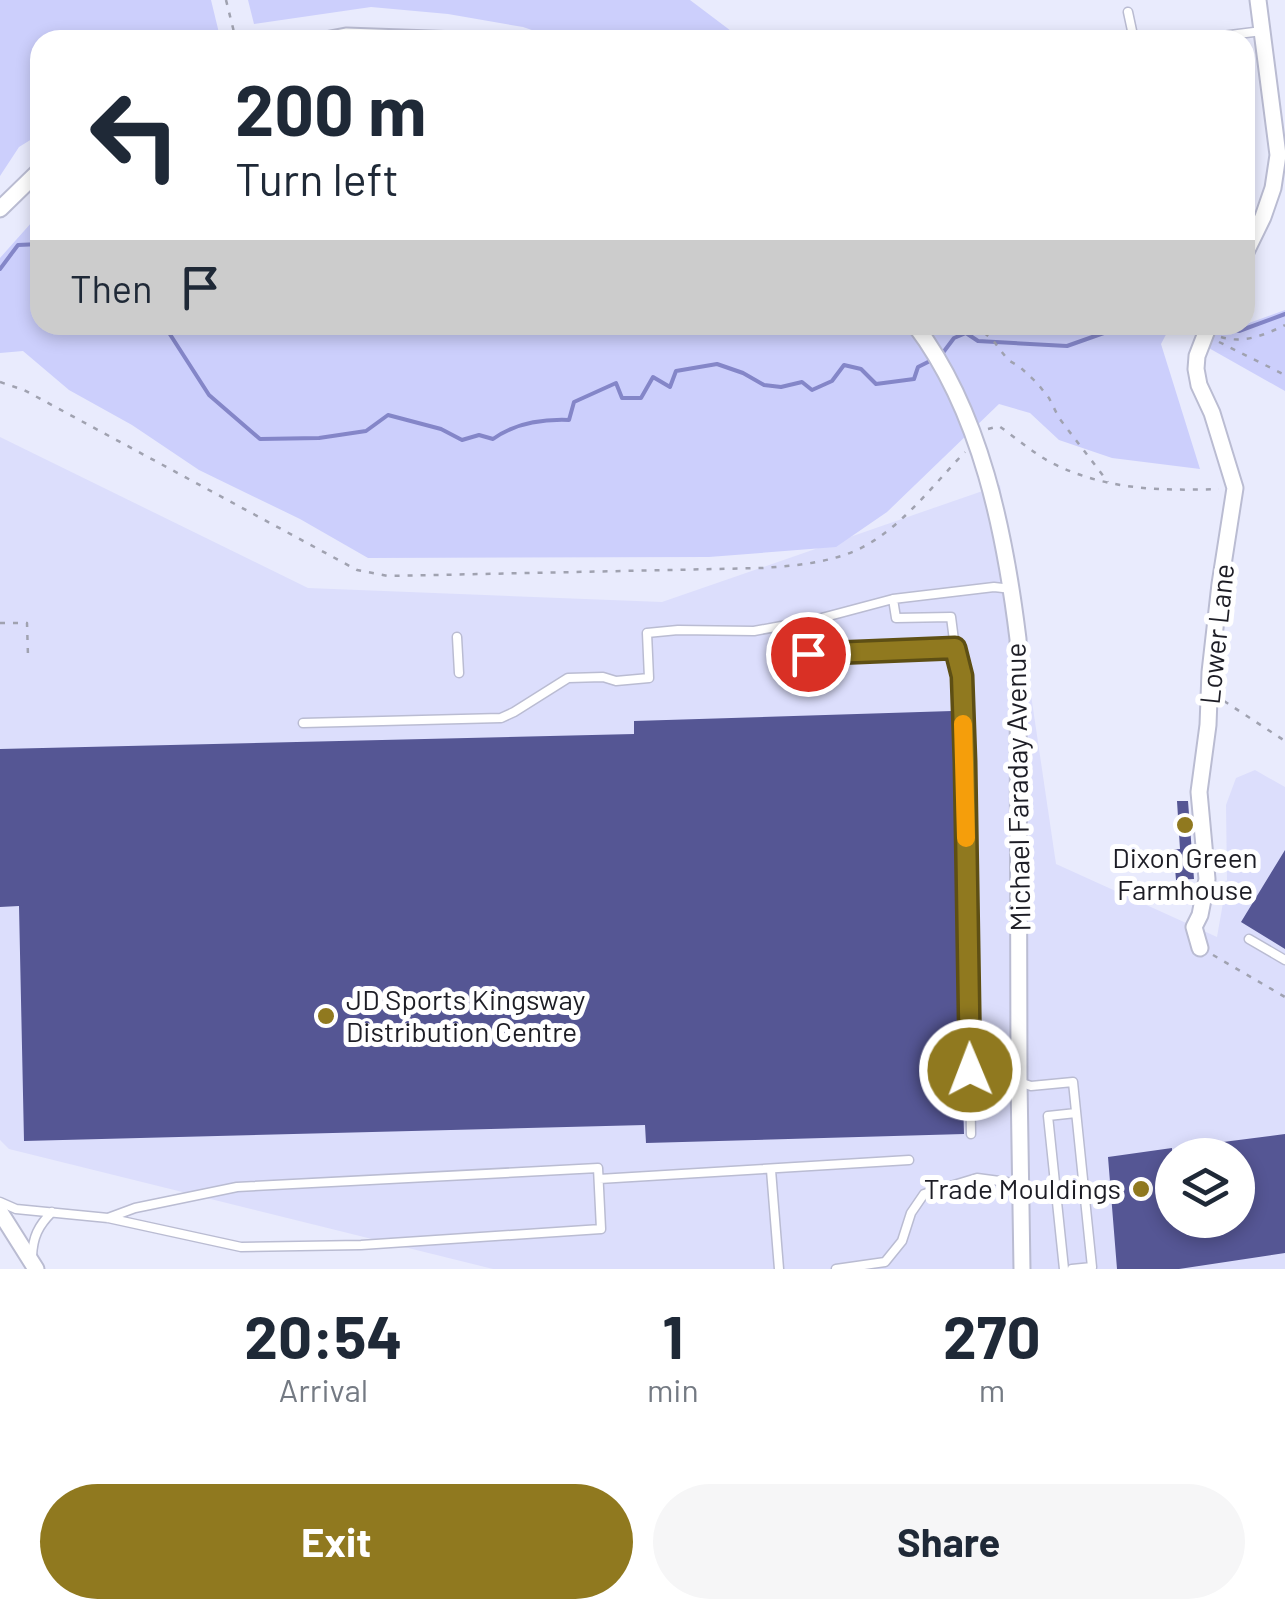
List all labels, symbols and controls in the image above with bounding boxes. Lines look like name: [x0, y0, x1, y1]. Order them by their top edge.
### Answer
text: 200 m: [235, 66, 426, 150]
icon: left: [70, 70, 200, 200]
text: Turn left: [235, 151, 399, 205]
icon: arrive: [173, 260, 228, 315]
text: Then: [70, 265, 153, 311]
street label: Lower Lane: [1192, 562, 1240, 706]
pin: [766, 612, 851, 697]
icon: arrive: [781, 627, 836, 682]
street label: Michael Faraday Avenue: [997, 642, 1037, 932]
marker: Dixon Green Farmhouse: [1174, 814, 1196, 836]
place label: Dixon Green Farmhouse: [1112, 840, 1258, 906]
place label: JD Sports Kingsway Distribution Centre: [346, 982, 586, 1048]
marker: JD Sports Kingsway Distribution Centre: [315, 1005, 337, 1027]
position arrow: [918, 1018, 1022, 1122]
map controls: [1155, 1138, 1255, 1238]
button: layers: [1155, 1138, 1255, 1238]
place label: Trade Mouldings: [924, 1171, 1121, 1205]
marker: Trade Mouldings: [1130, 1178, 1152, 1200]
text: 20:54: [244, 1299, 403, 1371]
text: 1: [662, 1299, 683, 1371]
text: 270: [943, 1299, 1041, 1371]
text: Arrival: [279, 1370, 368, 1408]
text: min: [647, 1370, 699, 1408]
text: m: [979, 1370, 1005, 1408]
button: Exit: [40, 1484, 633, 1599]
button: Share: [653, 1484, 1245, 1599]

